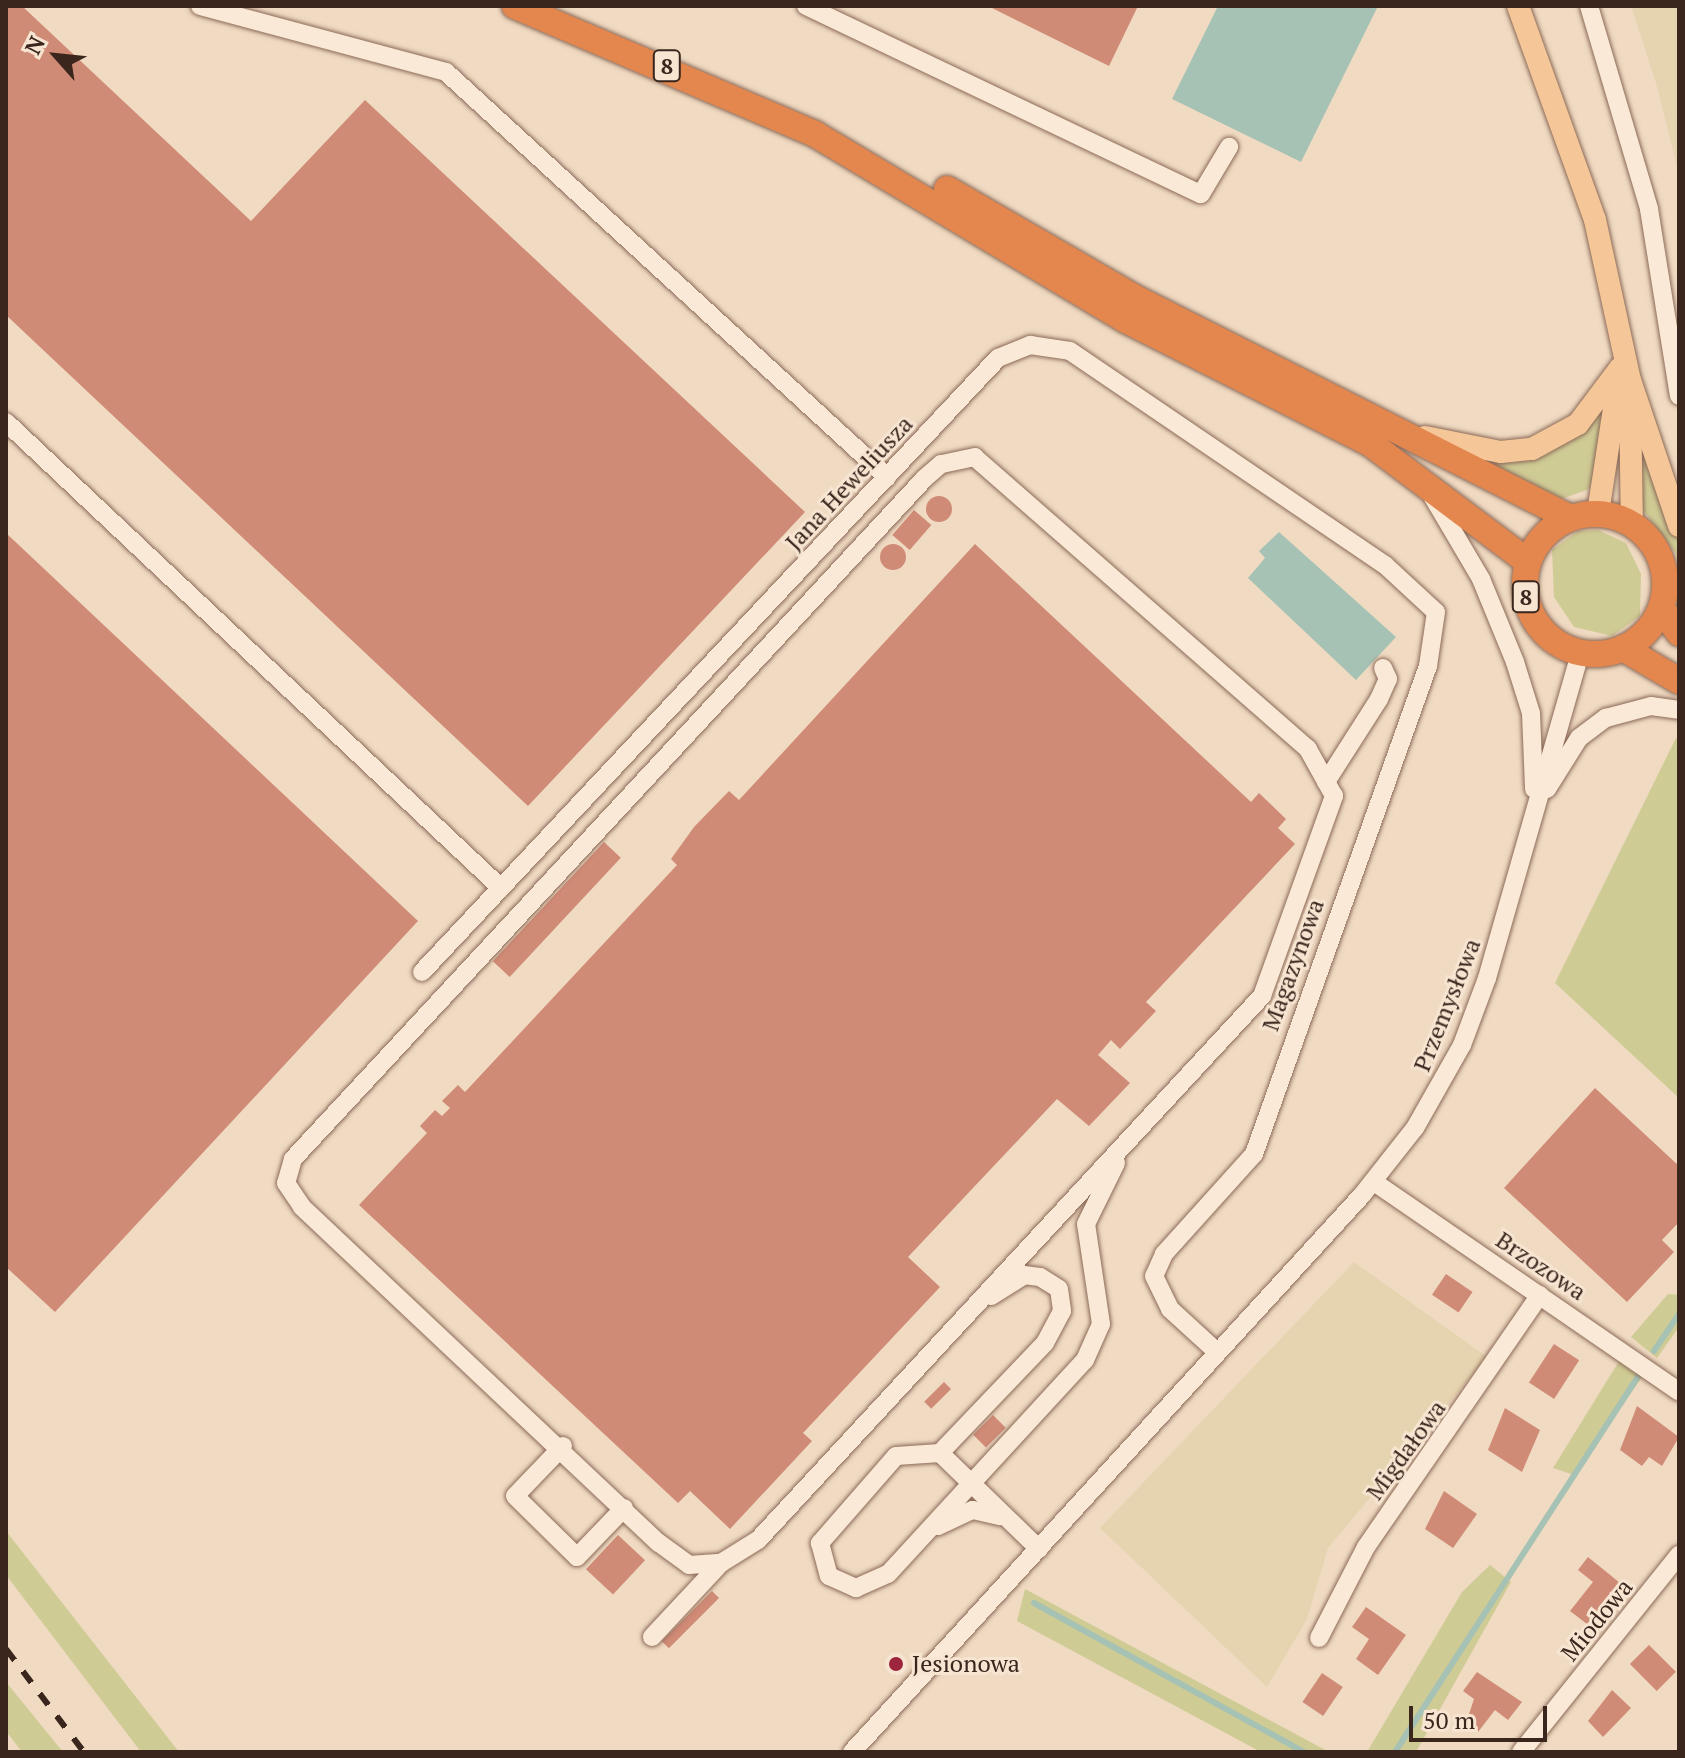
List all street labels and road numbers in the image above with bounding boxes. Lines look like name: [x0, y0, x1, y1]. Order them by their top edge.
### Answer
road number: 8: [651, 48, 683, 84]
street label: Jana Heweliusza: [779, 410, 919, 556]
road number: 8: [1510, 579, 1542, 615]
street label: Magazynowa: [1256, 895, 1330, 1035]
street label: Przemysłowa: [1407, 934, 1487, 1076]
street label: Brzozowa: [1491, 1225, 1591, 1307]
street label: Migdałowa: [1360, 1394, 1452, 1506]
street label: Miodowa: [1555, 1573, 1639, 1667]

